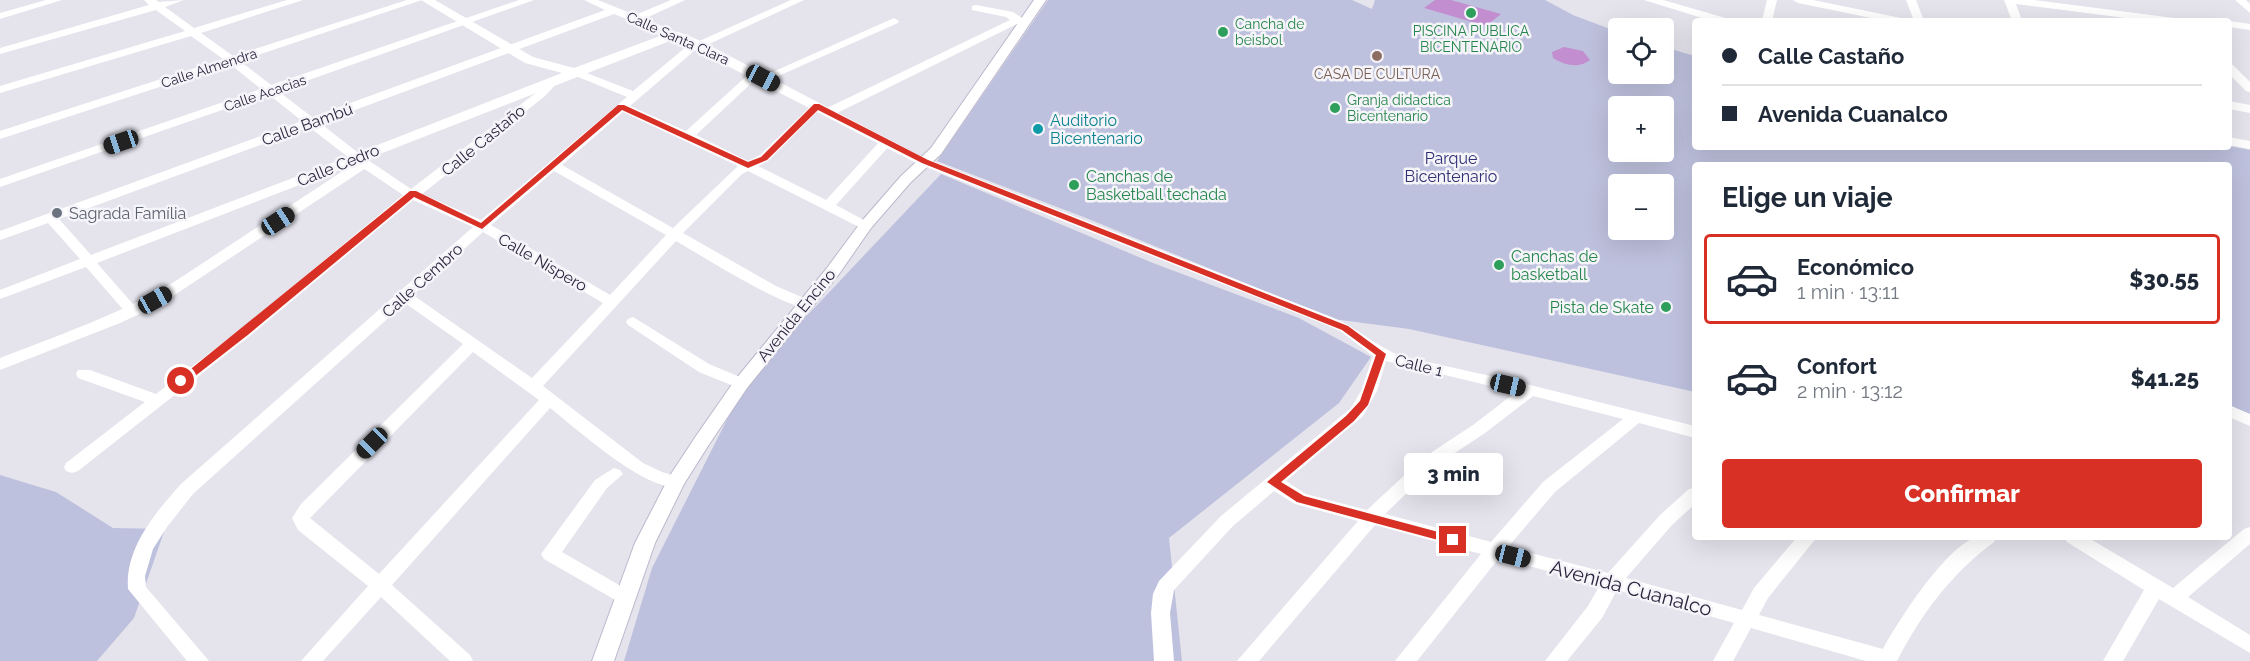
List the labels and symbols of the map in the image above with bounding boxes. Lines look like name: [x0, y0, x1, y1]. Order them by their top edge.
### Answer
marker: PISCINA PUBLICA BICENTENARIO: [1464, 6, 1478, 20]
street label: Calle Santa Clara: [624, 8, 732, 68]
place label: Cancha de beisbol: [1235, 16, 1304, 48]
place label: PISCINA PUBLICA BICENTENARIO: [1413, 23, 1530, 55]
marker: Cancha de beisbol: [1216, 25, 1230, 39]
street label: Calle Almendra: [159, 45, 259, 91]
marker: CASA DE CULTURA: [1370, 49, 1384, 63]
car: [743, 62, 783, 94]
place label: CASA DE CULTURA: [1314, 66, 1441, 82]
street label: Calle Acacias: [222, 71, 308, 115]
place label: Granja didactica Bicentenario: [1347, 92, 1451, 124]
street label: Calle Bambú: [259, 99, 355, 150]
street label: Calle Castaño: [438, 101, 529, 180]
marker: Granja didactica Bicentenario: [1328, 101, 1342, 115]
place label: Auditorio Bicentenario: [1050, 111, 1143, 148]
marker: Auditorio Bicentenario: [1031, 122, 1045, 136]
car: [101, 128, 141, 156]
street label: Calle Cedro: [294, 140, 382, 191]
park label: Parque Bicentenario: [1405, 149, 1497, 186]
place label: Canchas de Basketball techada: [1086, 167, 1227, 204]
marker: Canchas de Basketball techada: [1067, 178, 1081, 192]
place label: Sagrada Família: [69, 204, 186, 223]
car: [258, 204, 298, 238]
marker: Sagrada Família: [50, 206, 64, 220]
street label: Calle Níspero: [495, 229, 591, 296]
street label: Calle Cembro: [378, 239, 466, 321]
place label: Canchas de basketball: [1511, 247, 1598, 284]
marker: Canchas de basketball: [1492, 258, 1506, 272]
street label: Avenida Encino: [753, 265, 840, 365]
car: [135, 283, 175, 317]
place label: Pista de Skate: [1550, 298, 1654, 317]
marker: Pista de Skate: [1659, 300, 1673, 314]
street label: Calle 1: [1393, 350, 1445, 381]
route start: [167, 367, 194, 394]
car: [1488, 372, 1528, 398]
car: [353, 424, 391, 462]
callout: 3 min: [1404, 453, 1502, 495]
route end: [1439, 526, 1466, 553]
car: [1493, 543, 1533, 569]
street label: Avenida Cuanalco: [1547, 555, 1715, 621]

